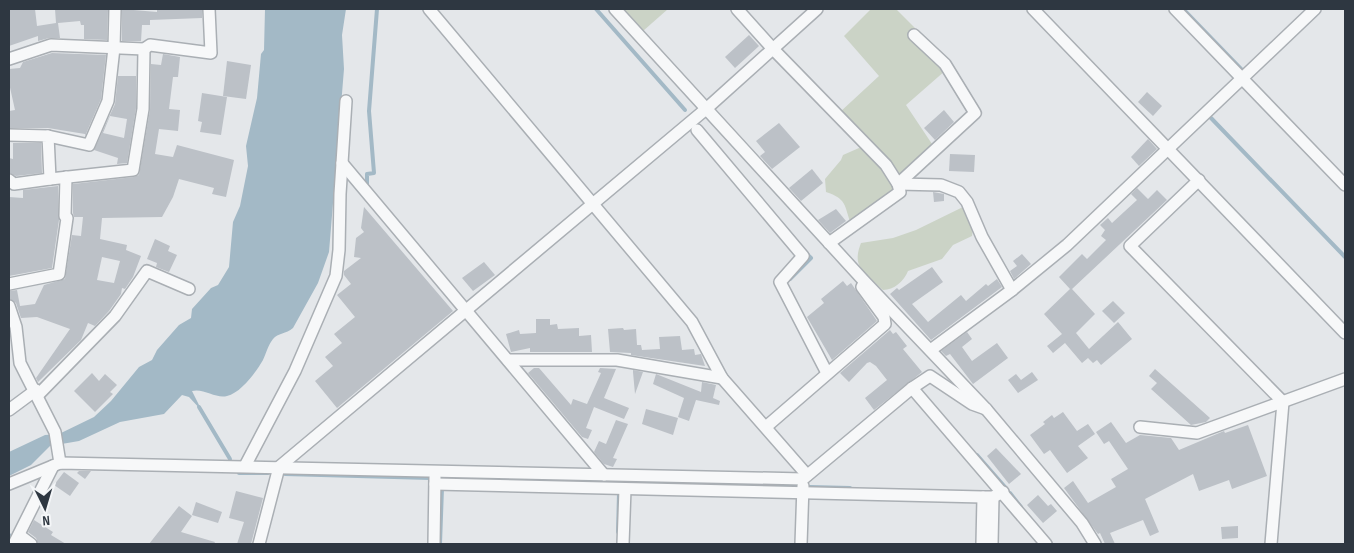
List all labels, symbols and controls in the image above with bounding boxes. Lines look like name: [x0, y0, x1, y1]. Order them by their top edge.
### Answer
north arrow: [20, 483, 70, 533]
text: N: [42, 512, 51, 529]

